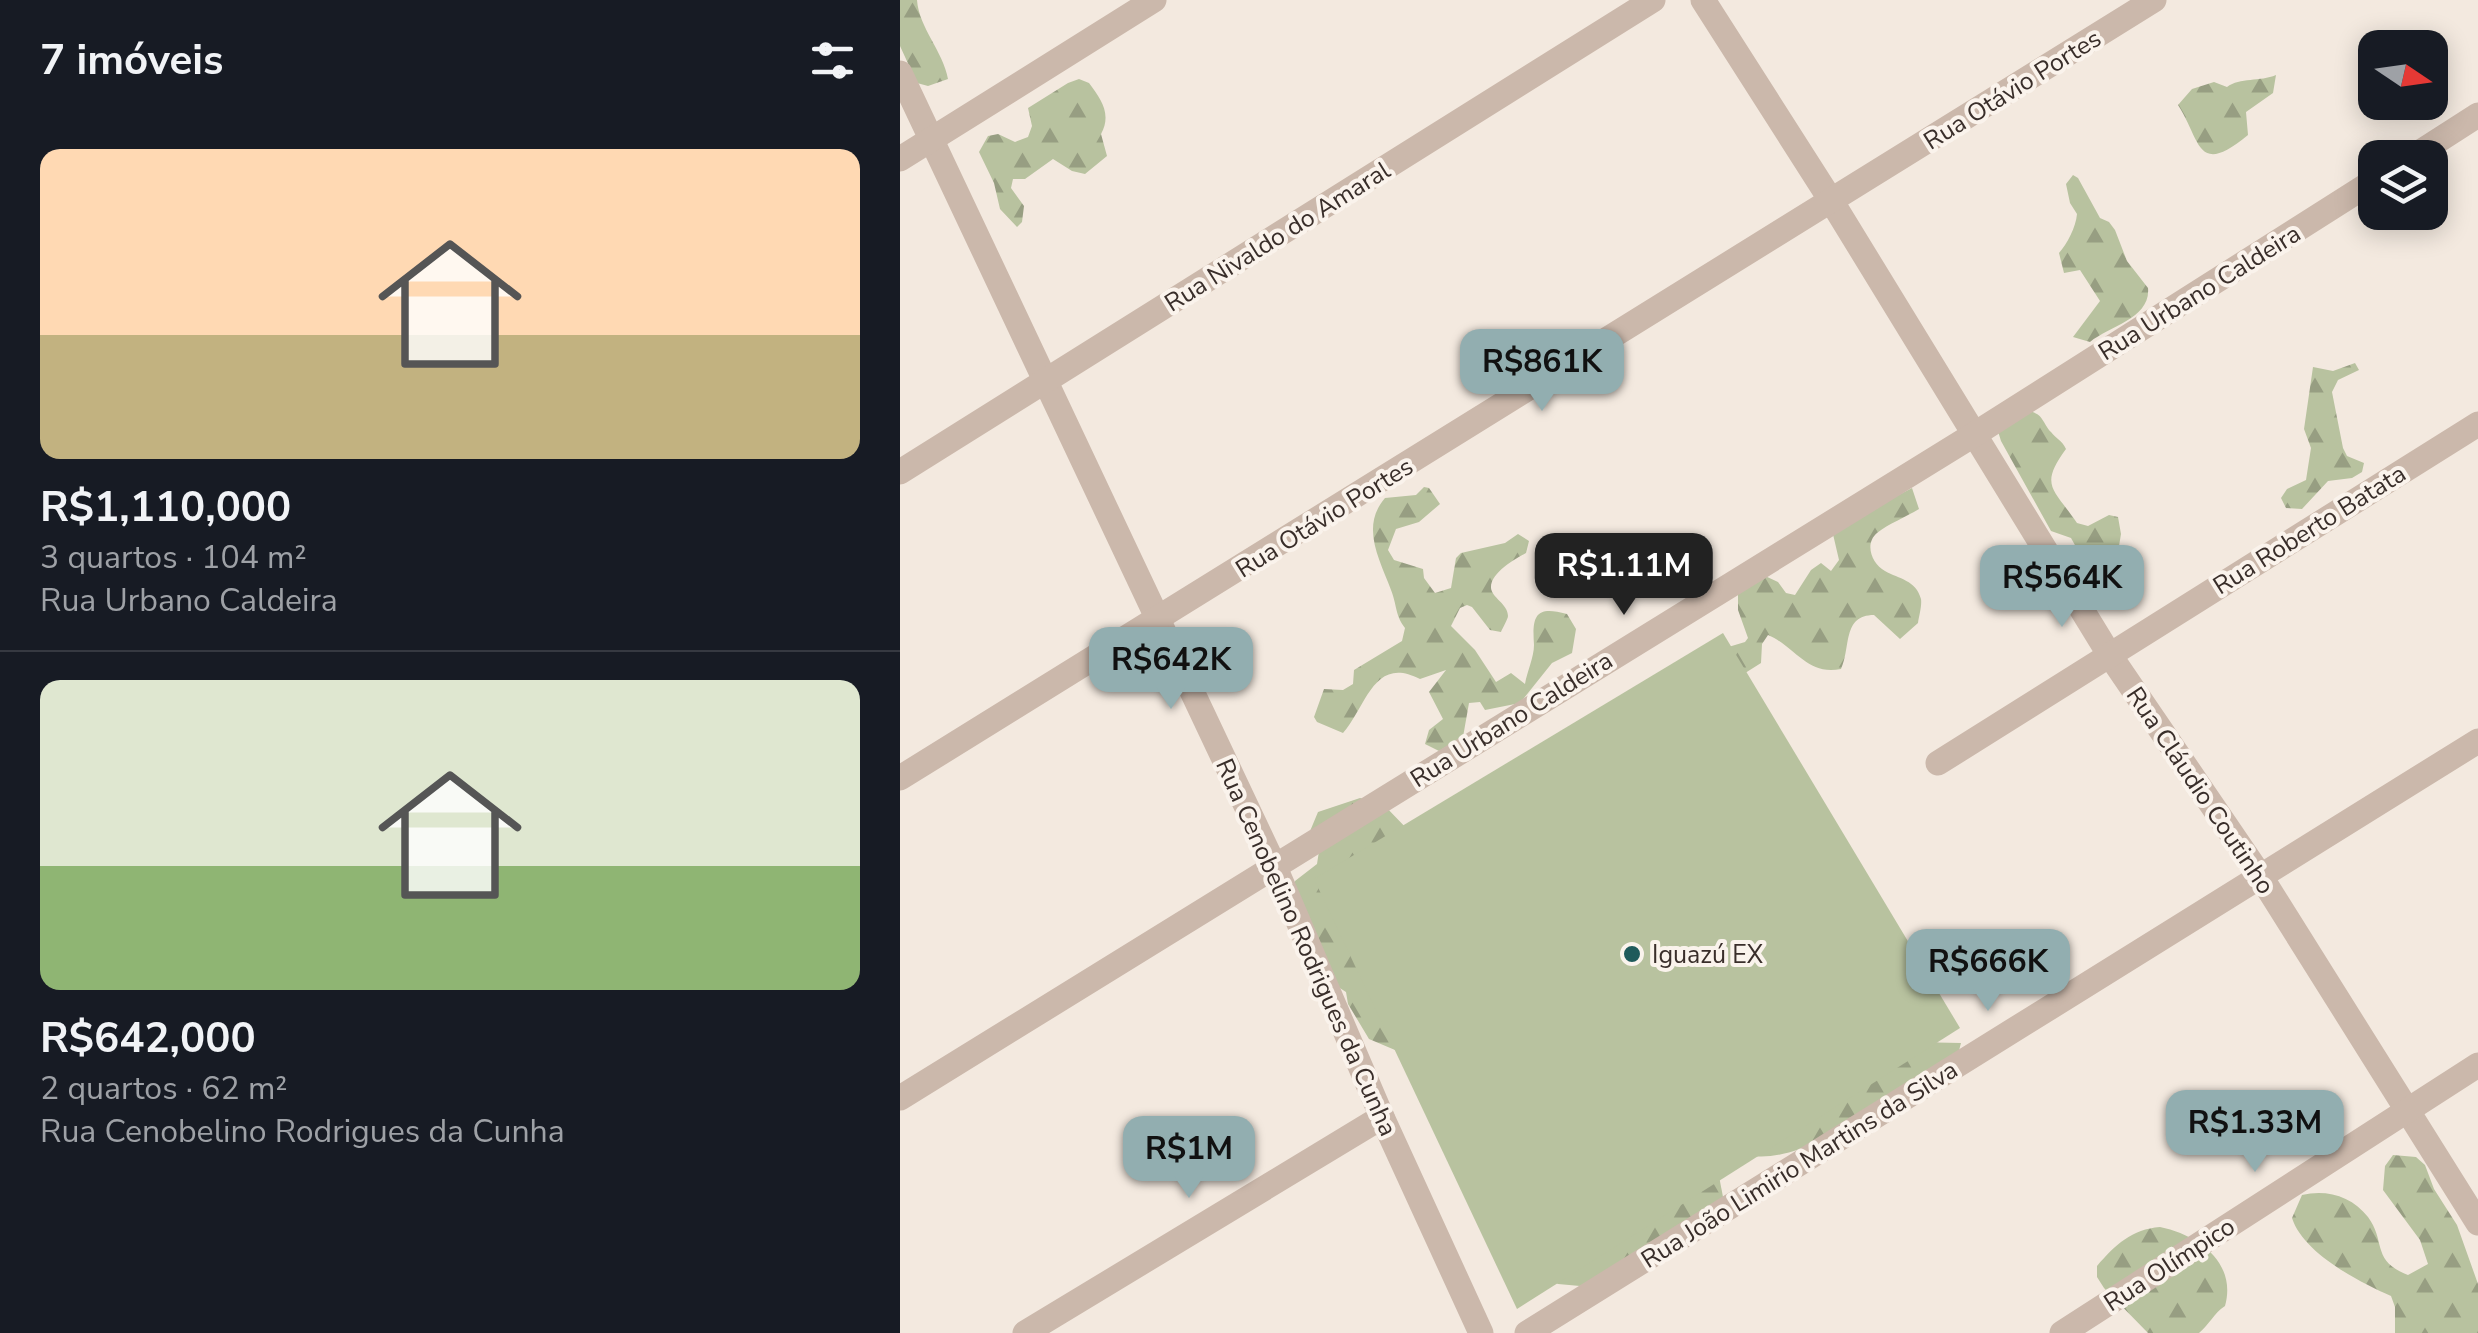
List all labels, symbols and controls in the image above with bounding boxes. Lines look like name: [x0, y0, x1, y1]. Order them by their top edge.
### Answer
street label: Rua Otávio Portes: [1917, 22, 2108, 158]
north arrow: [2358, 30, 2448, 120]
map controls: [2358, 30, 2448, 230]
text: 7 imóveis: [40, 32, 224, 89]
icon: filters: [805, 33, 860, 88]
button: layers: [2358, 140, 2448, 230]
street label: Rua Nivaldo do Amaral: [1158, 153, 1397, 320]
icon: home: [360, 214, 540, 394]
street label: Rua Urbano Caldeira: [2092, 217, 2307, 369]
pin: R$861K: [1461, 329, 1623, 414]
text: R$861K: [1482, 340, 1602, 383]
street label: Rua Otávio Portes: [1229, 450, 1420, 586]
street label: Rua Roberto Batata: [2207, 457, 2412, 603]
text: R$1,110,000: [40, 479, 291, 536]
pin: R$1.11M: [1532, 533, 1716, 618]
text: 3 quartos · 104 m²: [40, 536, 307, 579]
text: R$1.11M: [1557, 544, 1691, 587]
pin: R$564K: [1981, 545, 2143, 630]
text: R$564K: [2002, 556, 2122, 599]
text: Rua Urbano Caldeira: [40, 579, 338, 622]
pin: R$642K: [1090, 627, 1252, 712]
text: R$642K: [1111, 638, 1231, 681]
street label: Rua Urbano Caldeira: [1404, 644, 1619, 796]
street label: Rua Cláudio Coutinho: [2118, 680, 2282, 901]
icon: home: [360, 745, 540, 925]
street label: Rua Cenobelino Rodrigues da Cunha: [1207, 753, 1405, 1142]
pin: R$666K: [1907, 929, 2069, 1014]
place label: Iguazú EX: [1652, 938, 1763, 972]
text: R$666K: [1928, 940, 2048, 983]
marker: Iguazú EX: [1621, 943, 1643, 965]
text: R$642,000: [40, 1010, 256, 1067]
street label: Rua João Limirio Martins da Silva: [1635, 1053, 1964, 1277]
text: 2 quartos · 62 m²: [40, 1067, 287, 1110]
pin: R$1.33M: [2163, 1090, 2347, 1175]
text: R$1.33M: [2188, 1101, 2322, 1144]
text: Rua Cenobelino Rodrigues da Cunha: [40, 1110, 565, 1153]
pin: R$1M: [1130, 1116, 1248, 1201]
text: R$1M: [1145, 1127, 1233, 1170]
street label: Rua Olímpico: [2097, 1210, 2242, 1320]

